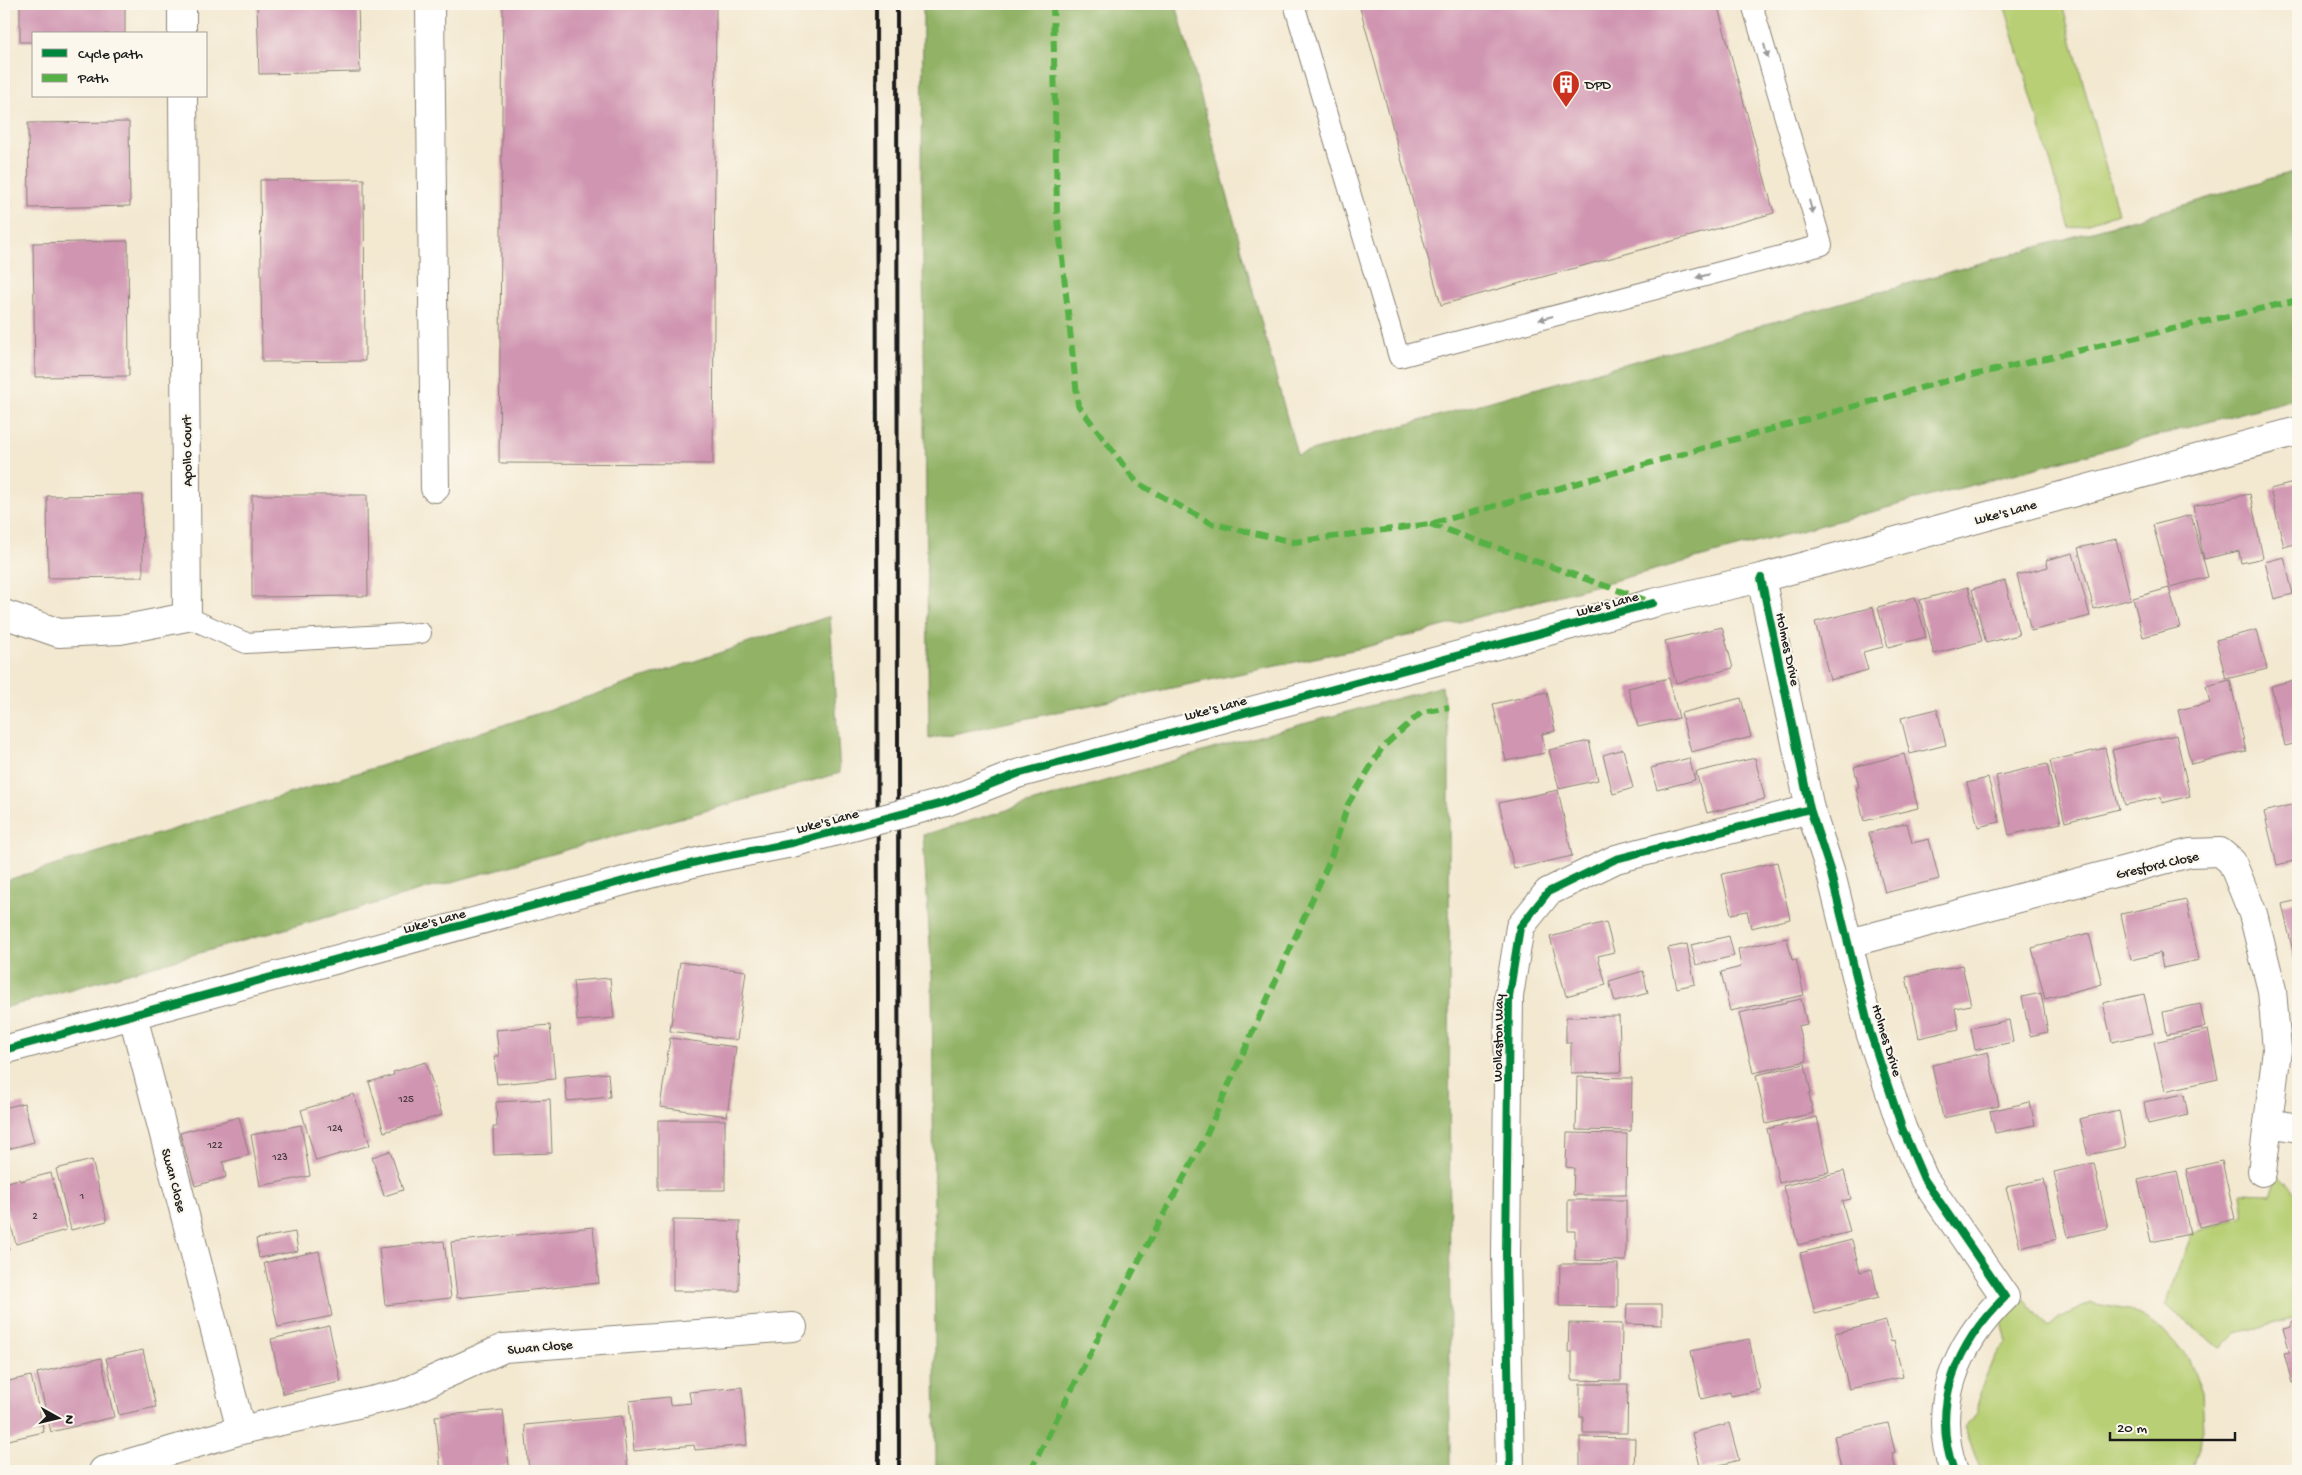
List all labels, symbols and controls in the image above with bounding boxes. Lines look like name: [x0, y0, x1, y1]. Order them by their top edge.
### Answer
legend: [32, 32, 208, 98]
one-way arrow: [1762, 43, 1770, 58]
text: Cycle path: [78, 46, 143, 64]
building icon: DPD: [1551, 69, 1581, 108]
text: Path: [77, 70, 109, 88]
place label: DPD: [1584, 78, 1612, 95]
one-way arrow: [1807, 199, 1815, 214]
one-way arrow: [1696, 273, 1711, 281]
one-way arrow: [1539, 314, 1554, 322]
street label: Apollo Court: [179, 414, 198, 487]
street label: Luke's Lane: [1973, 497, 2039, 530]
street label: Luke's Lane: [1575, 589, 1641, 622]
street label: Holmes Drive: [1770, 611, 1803, 688]
street label: Luke's Lane: [1183, 693, 1249, 726]
street label: Luke's Lane: [795, 806, 861, 839]
street label: Gresford Close: [2114, 848, 2201, 884]
street label: Luke's Lane: [402, 906, 468, 939]
street label: Wollaston Way: [1490, 994, 1509, 1082]
street label: Holmes Drive: [1867, 1003, 1905, 1080]
house number: 125: [397, 1094, 414, 1106]
house number: 124: [326, 1123, 343, 1135]
house number: 122: [206, 1140, 223, 1152]
street label: Swan Close: [156, 1147, 189, 1215]
house number: 123: [271, 1152, 288, 1164]
house number: 1: [79, 1191, 84, 1203]
house number: 2: [32, 1211, 38, 1223]
street label: Swan Close: [507, 1337, 574, 1360]
north arrow: [32, 1392, 82, 1442]
scale bar: [2110, 1410, 2234, 1442]
text: N: [59, 1414, 77, 1425]
text: 20 m: [2117, 1420, 2147, 1438]

